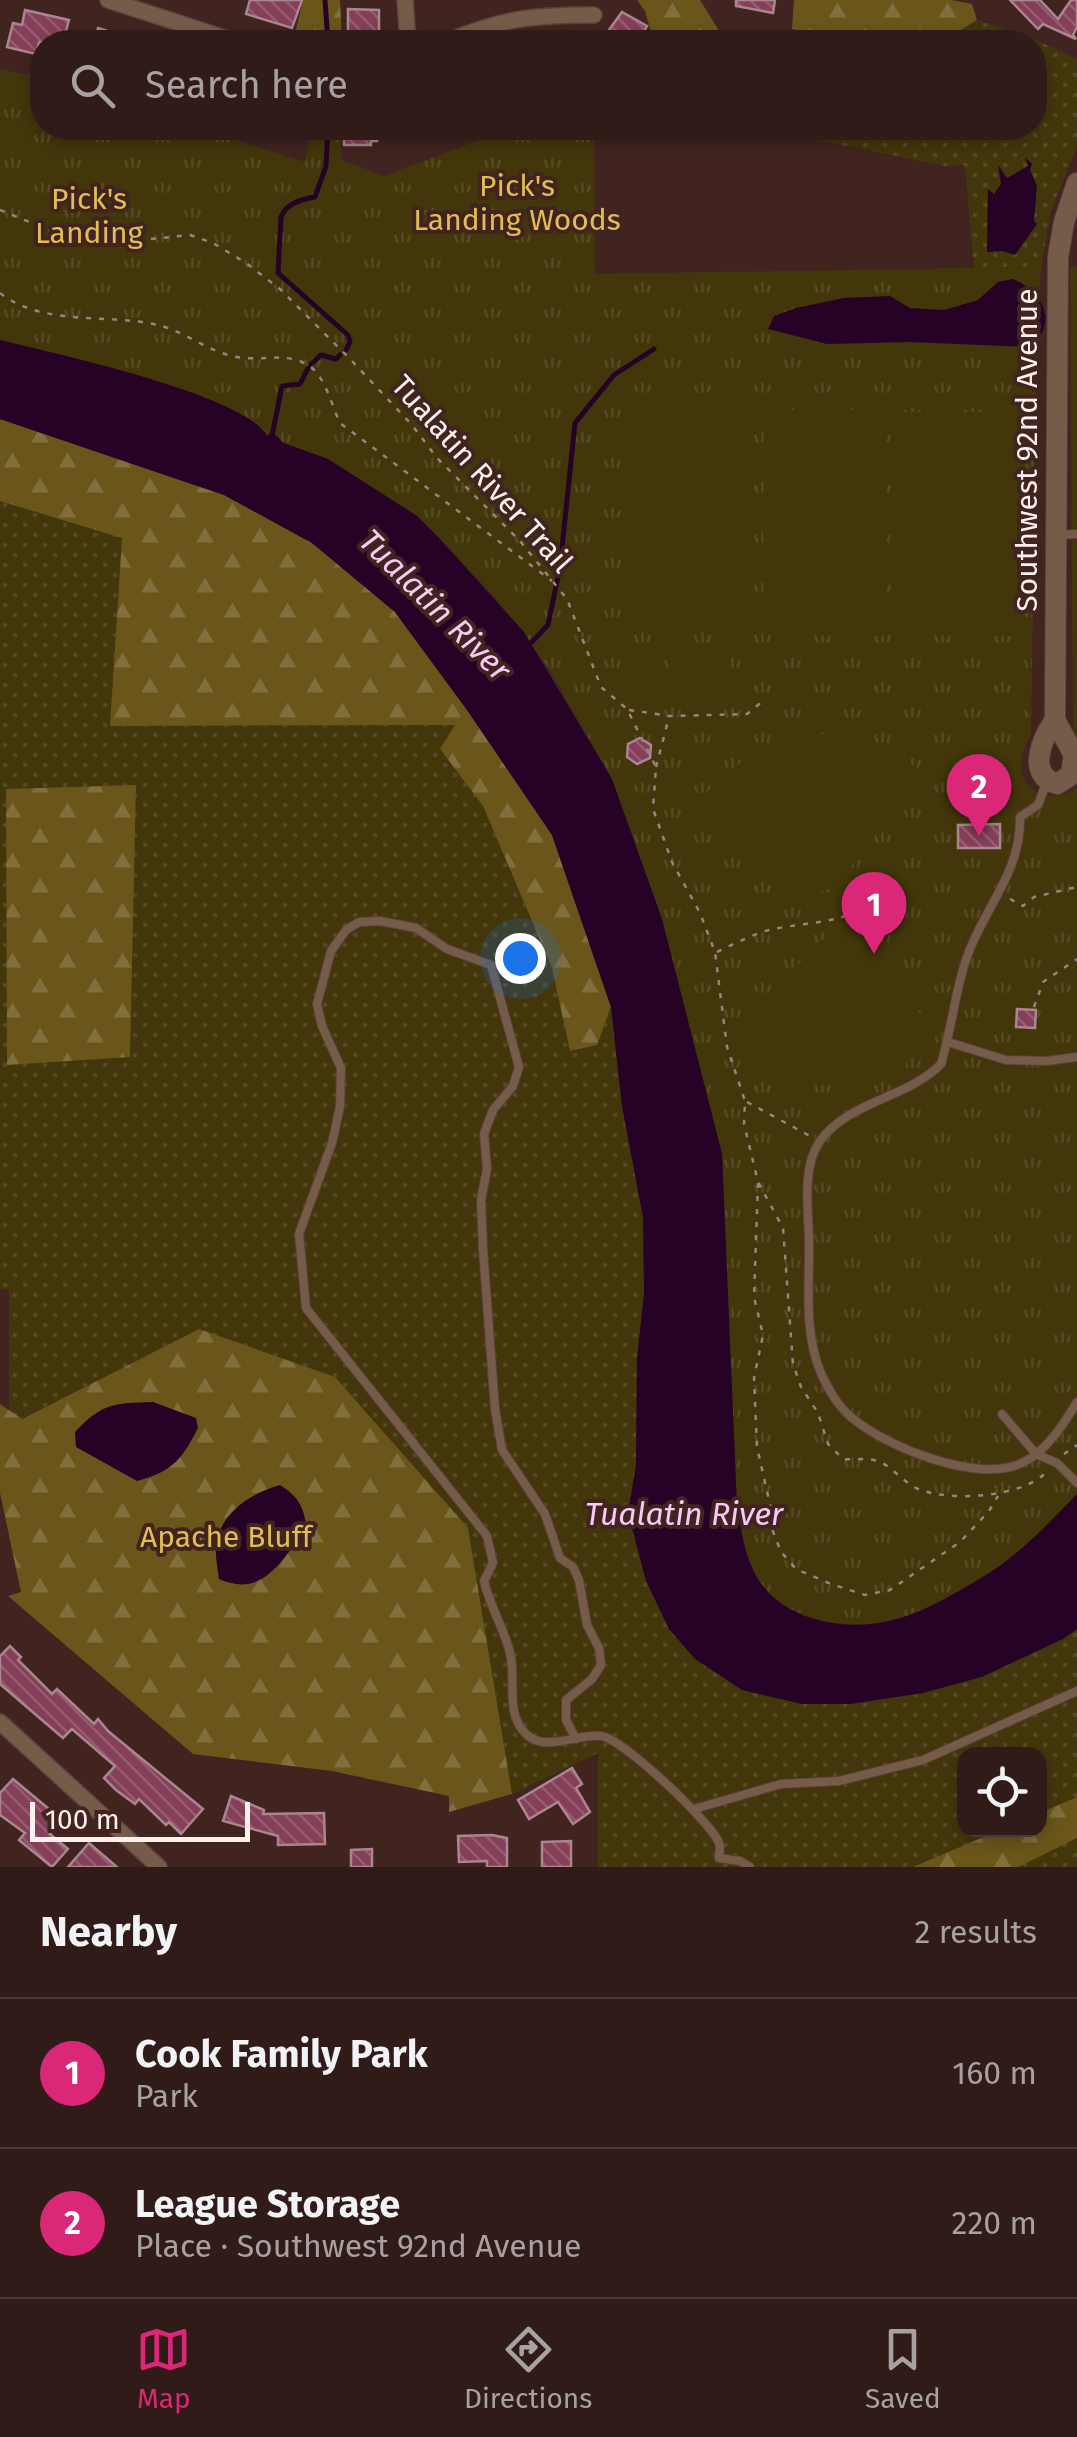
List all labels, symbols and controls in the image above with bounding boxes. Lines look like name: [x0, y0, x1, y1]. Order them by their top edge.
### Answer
search box: [30, 30, 1047, 140]
icon: search: [65, 58, 120, 113]
text: Search here: [145, 62, 348, 108]
park label: Pick's Landing Woods: [413, 168, 621, 238]
park label: Pick's Landing: [35, 181, 143, 251]
street label: Southwest 92nd Avenue: [1009, 288, 1045, 612]
street label: Tualatin River Trail: [384, 368, 580, 580]
water label: Tualatin River: [351, 521, 520, 690]
pin: 2: [946, 754, 1012, 836]
pin: 1: [842, 872, 906, 954]
your location: [495, 933, 546, 984]
water label: Tualatin River: [585, 1495, 785, 1533]
park label: Apache Bluff: [140, 1519, 314, 1555]
map controls: [957, 1747, 1047, 1837]
button: locate: [957, 1747, 1047, 1837]
scale bar: [30, 1797, 250, 1842]
text: 100 m: [45, 1803, 120, 1836]
text: Nearby: [40, 1907, 177, 1957]
text: 2 results: [914, 1913, 1037, 1951]
text: Cook Family Park: [135, 2031, 428, 2077]
text: 1: [65, 2054, 80, 2092]
text: 160 m: [952, 2054, 1037, 2092]
text: Park: [135, 2077, 198, 2115]
text: League Storage: [135, 2181, 400, 2227]
text: 2: [64, 2204, 81, 2242]
text: 220 m: [952, 2204, 1037, 2242]
text: Place · Southwest 92nd Avenue: [135, 2227, 582, 2265]
tab: Map: [136, 2322, 191, 2415]
tab: Directions: [464, 2322, 592, 2415]
tab: Saved: [865, 2322, 941, 2415]

